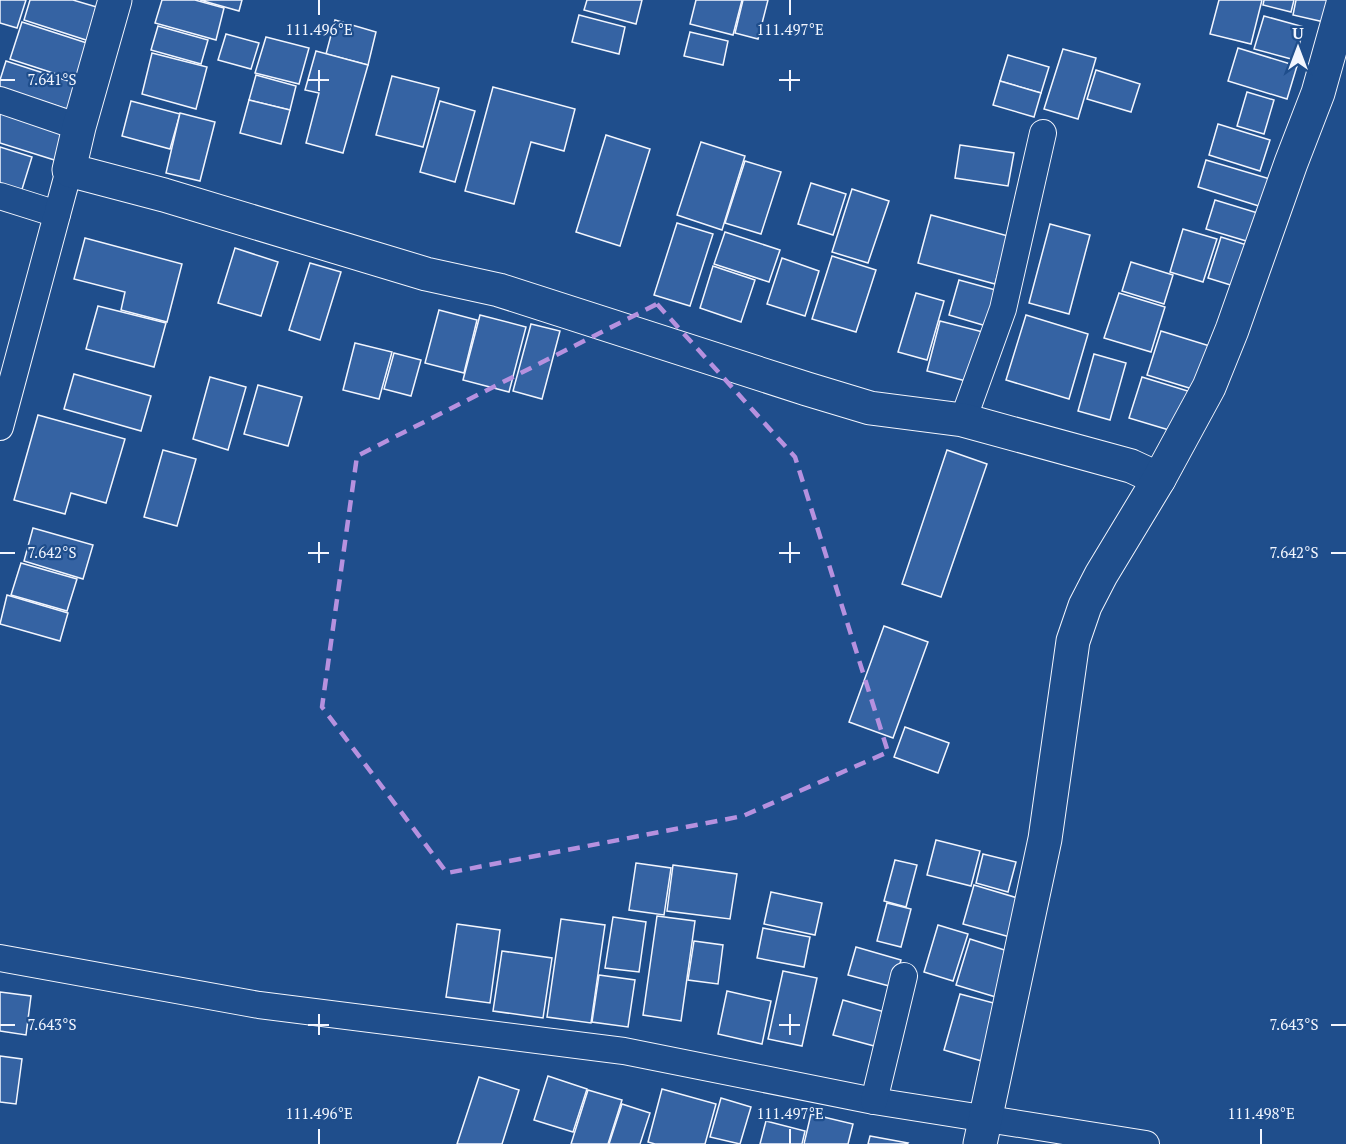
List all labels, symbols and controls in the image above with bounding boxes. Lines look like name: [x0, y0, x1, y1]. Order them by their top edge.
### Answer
north arrow: [1268, 18, 1328, 78]
text: 111.496°E: [285, 19, 353, 39]
text: 111.497°E: [756, 19, 824, 39]
text: U: [1292, 22, 1304, 44]
text: 7.641°S: [27, 69, 77, 89]
text: 7.642°S: [27, 542, 77, 562]
text: 7.642°S: [1269, 542, 1319, 562]
text: 7.643°S: [27, 1014, 77, 1034]
text: 7.643°S: [1269, 1014, 1319, 1034]
text: 111.496°E: [285, 1103, 353, 1123]
text: 111.497°E: [756, 1103, 824, 1123]
text: 111.498°E: [1227, 1103, 1295, 1123]

